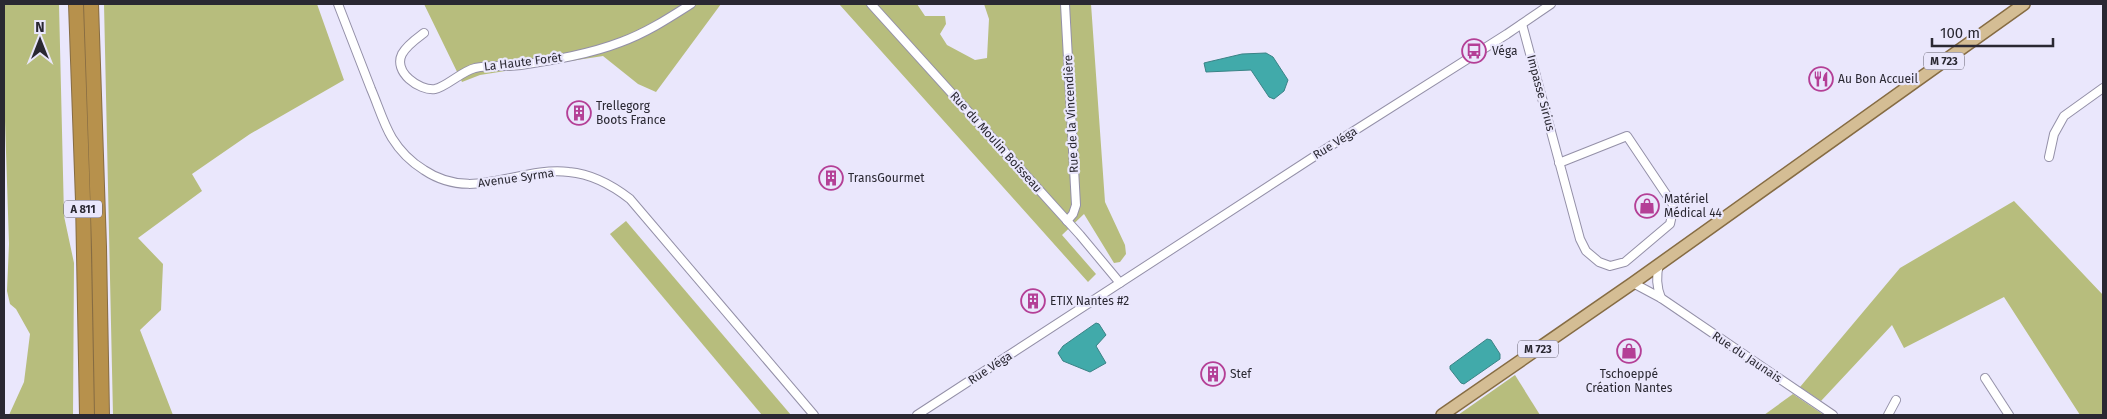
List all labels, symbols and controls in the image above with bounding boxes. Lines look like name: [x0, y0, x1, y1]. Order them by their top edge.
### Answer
north arrow: [15, 15, 65, 65]
scale bar: [1932, 15, 2053, 47]
text: N: [35, 19, 45, 36]
text: 100 m: [1940, 24, 1980, 42]
bus stop icon: Véga: [1461, 38, 1487, 64]
place label: Véga: [1492, 44, 1517, 58]
street label: La Haute Forêt: [483, 50, 564, 74]
road number: M 723: [1924, 52, 1964, 70]
street label: Impasse Sirius: [1524, 53, 1558, 133]
street label: Rue de la Vincendière: [1061, 55, 1081, 173]
restaurant icon: Au Bon Accueil: [1808, 66, 1834, 92]
place label: Au Bon Accueil: [1838, 72, 1918, 86]
street label: Rue du Moulin Boisseau: [947, 89, 1045, 195]
place label: Trellegorg Boots France: [596, 99, 666, 127]
building icon: Trellegorg Boots France: [566, 100, 592, 126]
street label: Rue Véga: [1310, 124, 1360, 162]
building icon: TransGourmet: [818, 165, 844, 191]
street label: Avenue Syrma: [477, 166, 555, 190]
place label: TransGourmet: [848, 171, 925, 185]
place label: Matériel Médical 44: [1664, 192, 1723, 220]
shop icon: Matériel Médical 44: [1634, 193, 1660, 219]
road number: A 811: [64, 200, 102, 218]
building icon: ETIX Nantes #2: [1020, 288, 1046, 314]
place label: ETIX Nantes #2: [1050, 294, 1129, 308]
street label: Rue du Jaunais: [1709, 329, 1785, 386]
shop icon: Tschoeppé Création Nantes: [1616, 338, 1642, 364]
road number: M 723: [1518, 340, 1558, 358]
street label: Rue Véga: [965, 349, 1015, 387]
building icon: Stef: [1200, 361, 1226, 387]
place label: Stef: [1230, 367, 1252, 381]
place label: Tschoeppé Création Nantes: [1586, 367, 1673, 395]

